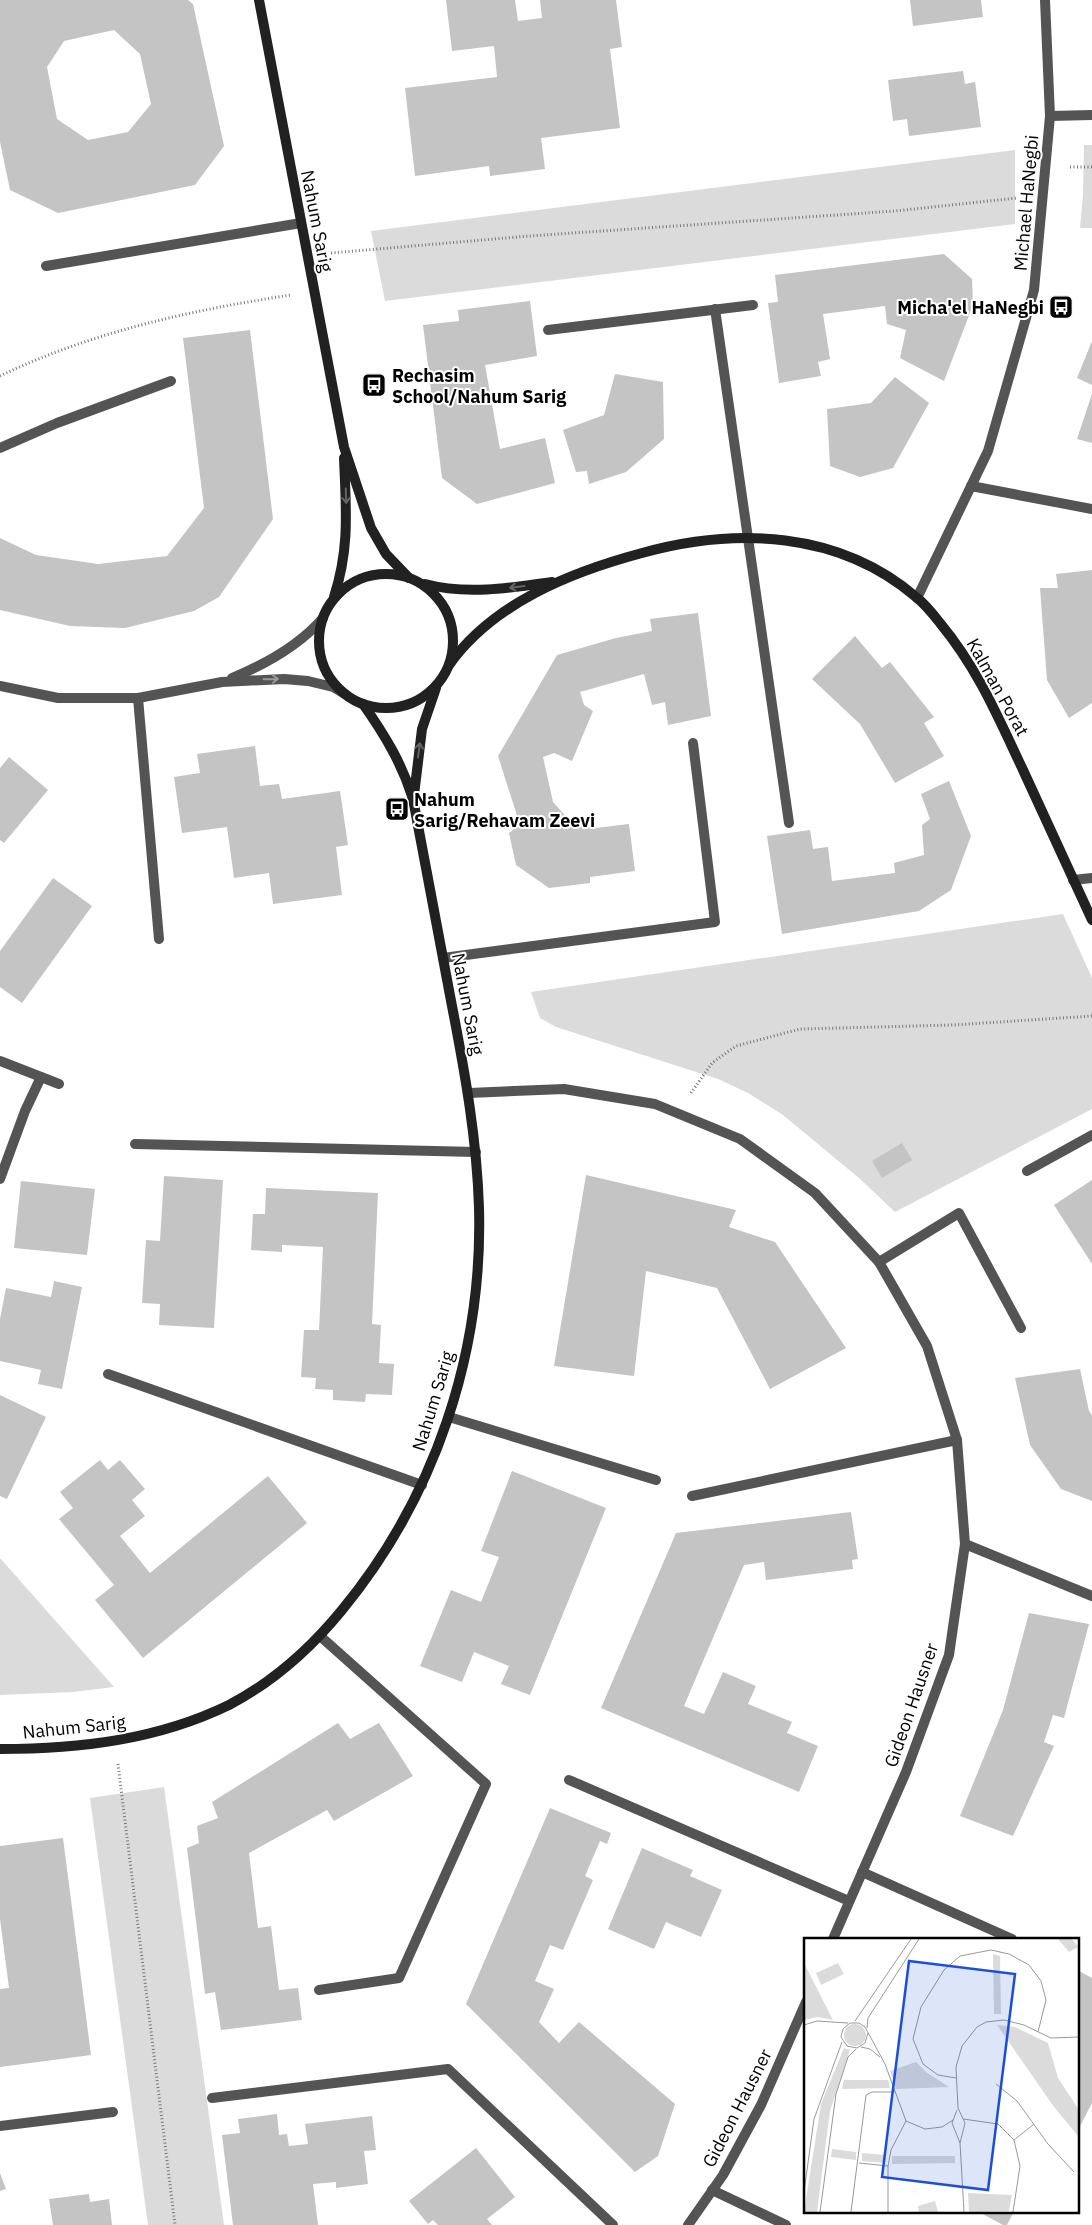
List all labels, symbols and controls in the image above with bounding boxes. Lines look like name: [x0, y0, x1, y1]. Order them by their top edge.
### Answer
street label: Michael HaNegbi: [1009, 134, 1043, 272]
street label: Nahum Sarig: [296, 168, 338, 274]
bus stop icon: Micha'el HaNegbi: [1048, 294, 1074, 320]
place label: Micha'el HaNegbi: [897, 296, 1044, 319]
place label: Rechasim School/Nahum Sarig: [392, 364, 566, 408]
bus stop icon: Rechasim School/Nahum Sarig: [361, 372, 387, 398]
one-way arrow: [341, 488, 351, 504]
one-way arrow: [509, 582, 525, 592]
street label: Kalman Porat: [962, 634, 1034, 740]
one-way arrow: [262, 675, 278, 684]
one-way arrow: [414, 743, 424, 759]
place label: Nahum Sarig/Rehavam Zeevi: [414, 788, 595, 832]
bus stop icon: Nahum Sarig/Rehavam Zeevi: [384, 796, 410, 822]
street label: Nahum Sarig: [447, 951, 489, 1057]
street label: Nahum Sarig: [407, 1348, 459, 1454]
street label: Gideon Hausner: [879, 1639, 943, 1770]
street label: Nahum Sarig: [21, 1710, 127, 1744]
inset map: [804, 1938, 1080, 2212]
street label: Gideon Hausner: [697, 2045, 777, 2171]

